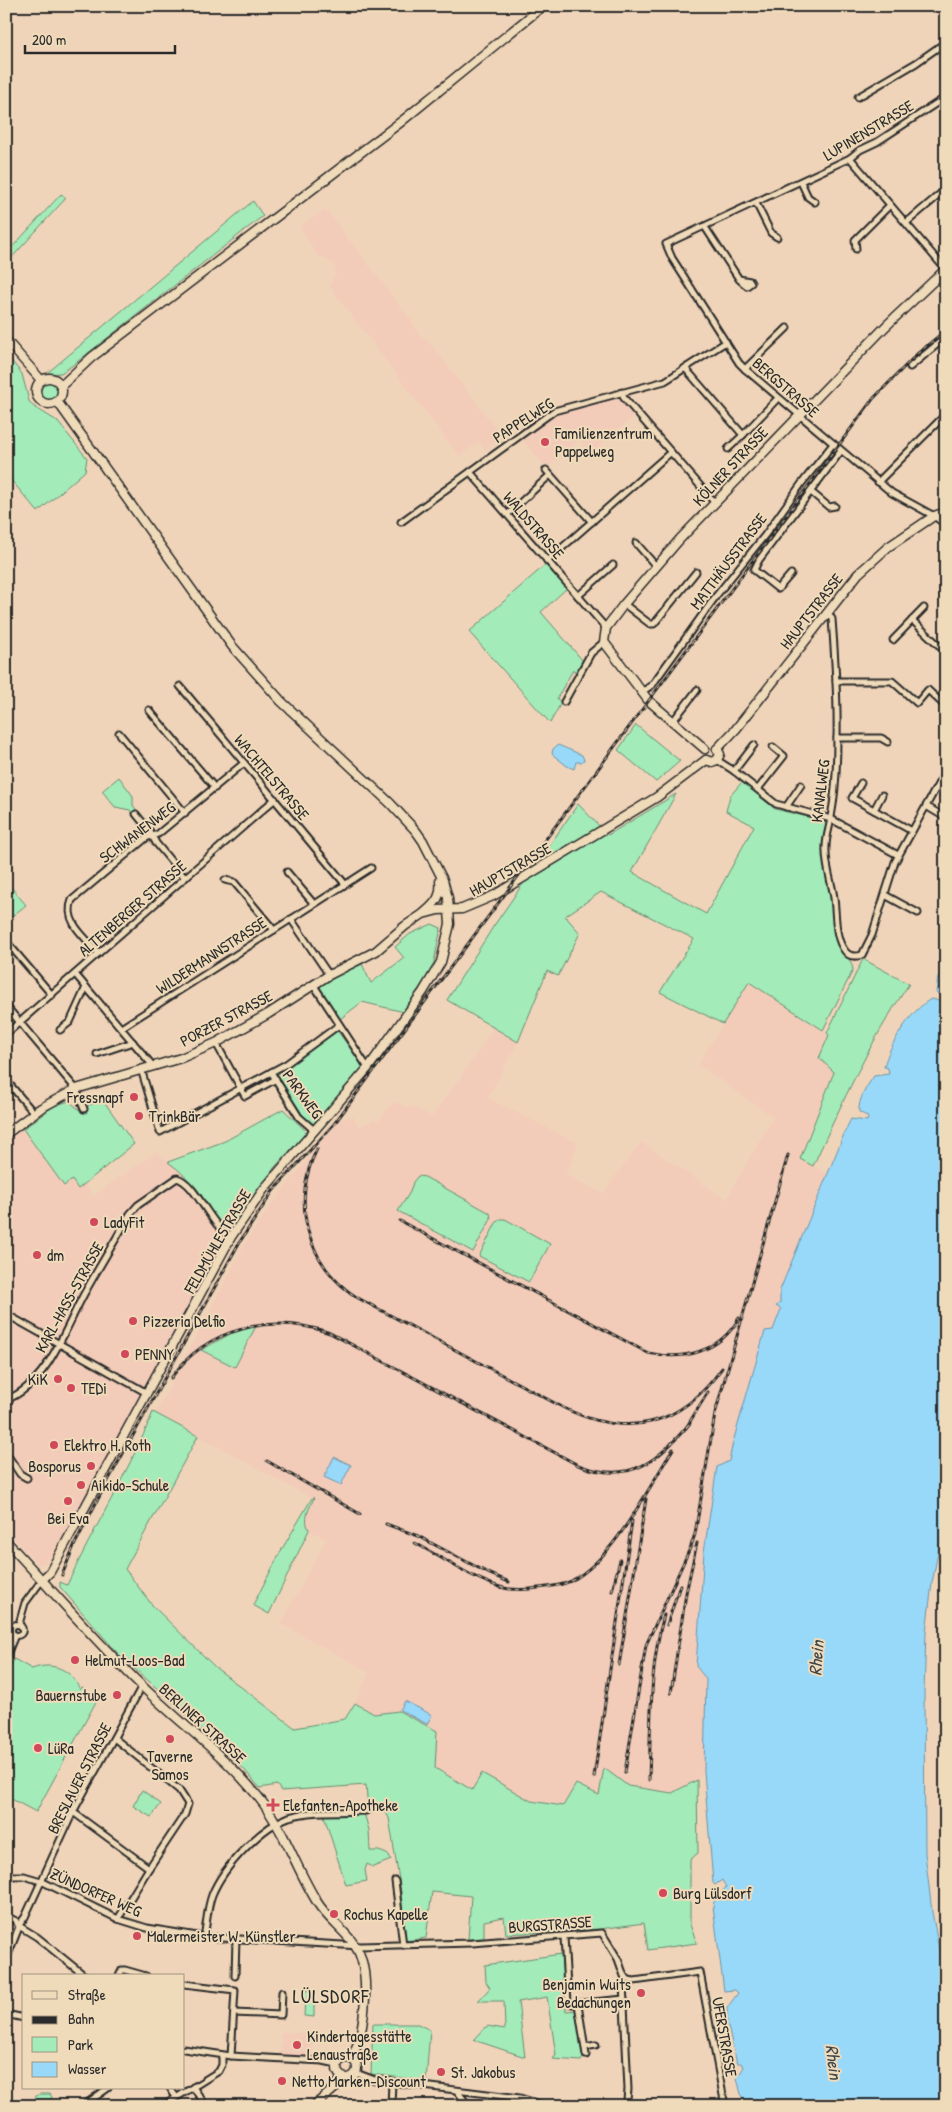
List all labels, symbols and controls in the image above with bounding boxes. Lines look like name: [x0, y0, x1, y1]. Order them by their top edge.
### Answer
scale bar: [25, 22, 175, 54]
text: 200 m: [32, 29, 66, 50]
street label: LUPINENSTRASSE: [819, 94, 917, 166]
street label: BERGSTRASSE: [748, 352, 824, 422]
street label: PAPPELWEG: [488, 392, 558, 448]
street label: KÖLNER STRASSE: [687, 421, 773, 511]
place label: Familienzentrum Pappelweg: [554, 422, 653, 462]
marker: Familienzentrum Pappelweg: [539, 436, 551, 448]
street label: WALDSTRASSE: [499, 487, 569, 563]
street label: MATTHÄUSSTRASSE: [684, 508, 772, 614]
street label: HAUPTSTRASSE: [774, 568, 848, 654]
street label: WACHTELSTRASSE: [229, 729, 315, 825]
street label: KANALWEG: [805, 758, 835, 824]
street label: SCHWANENWEG: [94, 796, 180, 868]
street label: HAUPTSTRASSE: [465, 837, 555, 901]
street label: ALTENBERGER STRASSE: [73, 855, 191, 961]
street label: WILDERMANNSTRASSE: [152, 911, 270, 999]
street label: PORZER STRASSE: [176, 984, 276, 1052]
street label: PARKWEG: [278, 1065, 328, 1123]
place label: Fressnapf: [66, 1086, 124, 1108]
marker: Fressnapf: [128, 1091, 140, 1103]
place label: TrinkBär: [149, 1105, 201, 1127]
marker: TrinkBär: [133, 1110, 145, 1122]
street label: FELDMÜHLESTRASSE: [178, 1185, 256, 1298]
place label: LadyFit: [104, 1211, 145, 1233]
marker: LadyFit: [88, 1216, 100, 1228]
street label: KARL-HASS-STRASSE: [29, 1237, 109, 1357]
place label: dm: [47, 1244, 64, 1266]
marker: dm: [31, 1249, 43, 1261]
place label: Pizzeria Delfio: [143, 1310, 226, 1332]
marker: Pizzeria Delfio: [127, 1315, 139, 1327]
place label: PENNY: [135, 1343, 174, 1365]
marker: PENNY: [119, 1348, 131, 1360]
place label: KiK: [28, 1368, 49, 1390]
marker: KiK: [52, 1373, 64, 1385]
place label: TEDi: [81, 1377, 107, 1399]
marker: TEDi: [65, 1382, 77, 1394]
place label: Elektro H. Roth: [64, 1434, 151, 1456]
marker: Elektro H. Roth: [48, 1439, 60, 1451]
place label: Bosporus: [28, 1455, 81, 1477]
marker: Bosporus: [85, 1460, 97, 1472]
place label: Aikido-Schule: [91, 1474, 170, 1496]
marker: Aikido-Schule: [75, 1479, 87, 1491]
marker: Bei Eva: [62, 1495, 74, 1507]
place label: Bei Eva: [47, 1507, 89, 1529]
water label: Rhein: [802, 1638, 830, 1676]
place label: Helmut-Loos-Bad: [85, 1649, 184, 1671]
marker: Helmut-Loos-Bad: [69, 1654, 81, 1666]
street label: BERLINER STRASSE: [155, 1678, 251, 1768]
place label: Bauernstube: [35, 1684, 108, 1706]
marker: Bauernstube: [111, 1689, 123, 1701]
street label: BRESLAUER STRASSE: [41, 1719, 117, 1837]
marker: Taverne Samos: [164, 1733, 176, 1745]
place label: LüRa: [48, 1737, 74, 1759]
marker: LüRa: [32, 1742, 44, 1754]
place label: Taverne Samos: [147, 1745, 194, 1785]
place label: Elefanten-Apotheke: [283, 1794, 399, 1816]
marker: Elefanten-Apotheke: [267, 1799, 279, 1811]
street label: ZÜNDORFER WEG: [47, 1862, 145, 1922]
place label: Burg Lülsdorf: [673, 1882, 752, 1904]
marker: Burg Lülsdorf: [657, 1887, 669, 1899]
place label: Rochus Kapelle: [344, 1903, 429, 1925]
marker: Rochus Kapelle: [328, 1908, 340, 1920]
street label: BURGSTRASSE: [508, 1910, 592, 1938]
place label: Malermeister W. Künstler: [147, 1925, 296, 1947]
marker: Malermeister W. Künstler: [131, 1930, 143, 1942]
place label: Benjamin Wuits Bedachungen: [542, 1973, 631, 2013]
legend: [22, 1974, 185, 2090]
district label: LÜLSDORF: [293, 1983, 369, 2009]
text: Straße: [68, 1984, 106, 2005]
marker: Benjamin Wuits Bedachungen: [635, 1987, 647, 1999]
street label: UFERSTRASSE: [707, 1995, 743, 2079]
text: Bahn: [68, 2008, 95, 2029]
place label: Kindertagesstätte Lenaustraße: [307, 2025, 412, 2065]
text: Park: [68, 2034, 93, 2055]
marker: Kindertagesstätte Lenaustraße: [291, 2039, 303, 2051]
water label: Rhein: [819, 2043, 849, 2083]
text: Wasser: [68, 2058, 107, 2079]
place label: St. Jakobus: [451, 2061, 515, 2083]
marker: St. Jakobus: [435, 2066, 447, 2078]
place label: Netto Marken-Discount: [292, 2070, 426, 2092]
marker: Netto Marken-Discount: [276, 2075, 288, 2087]

